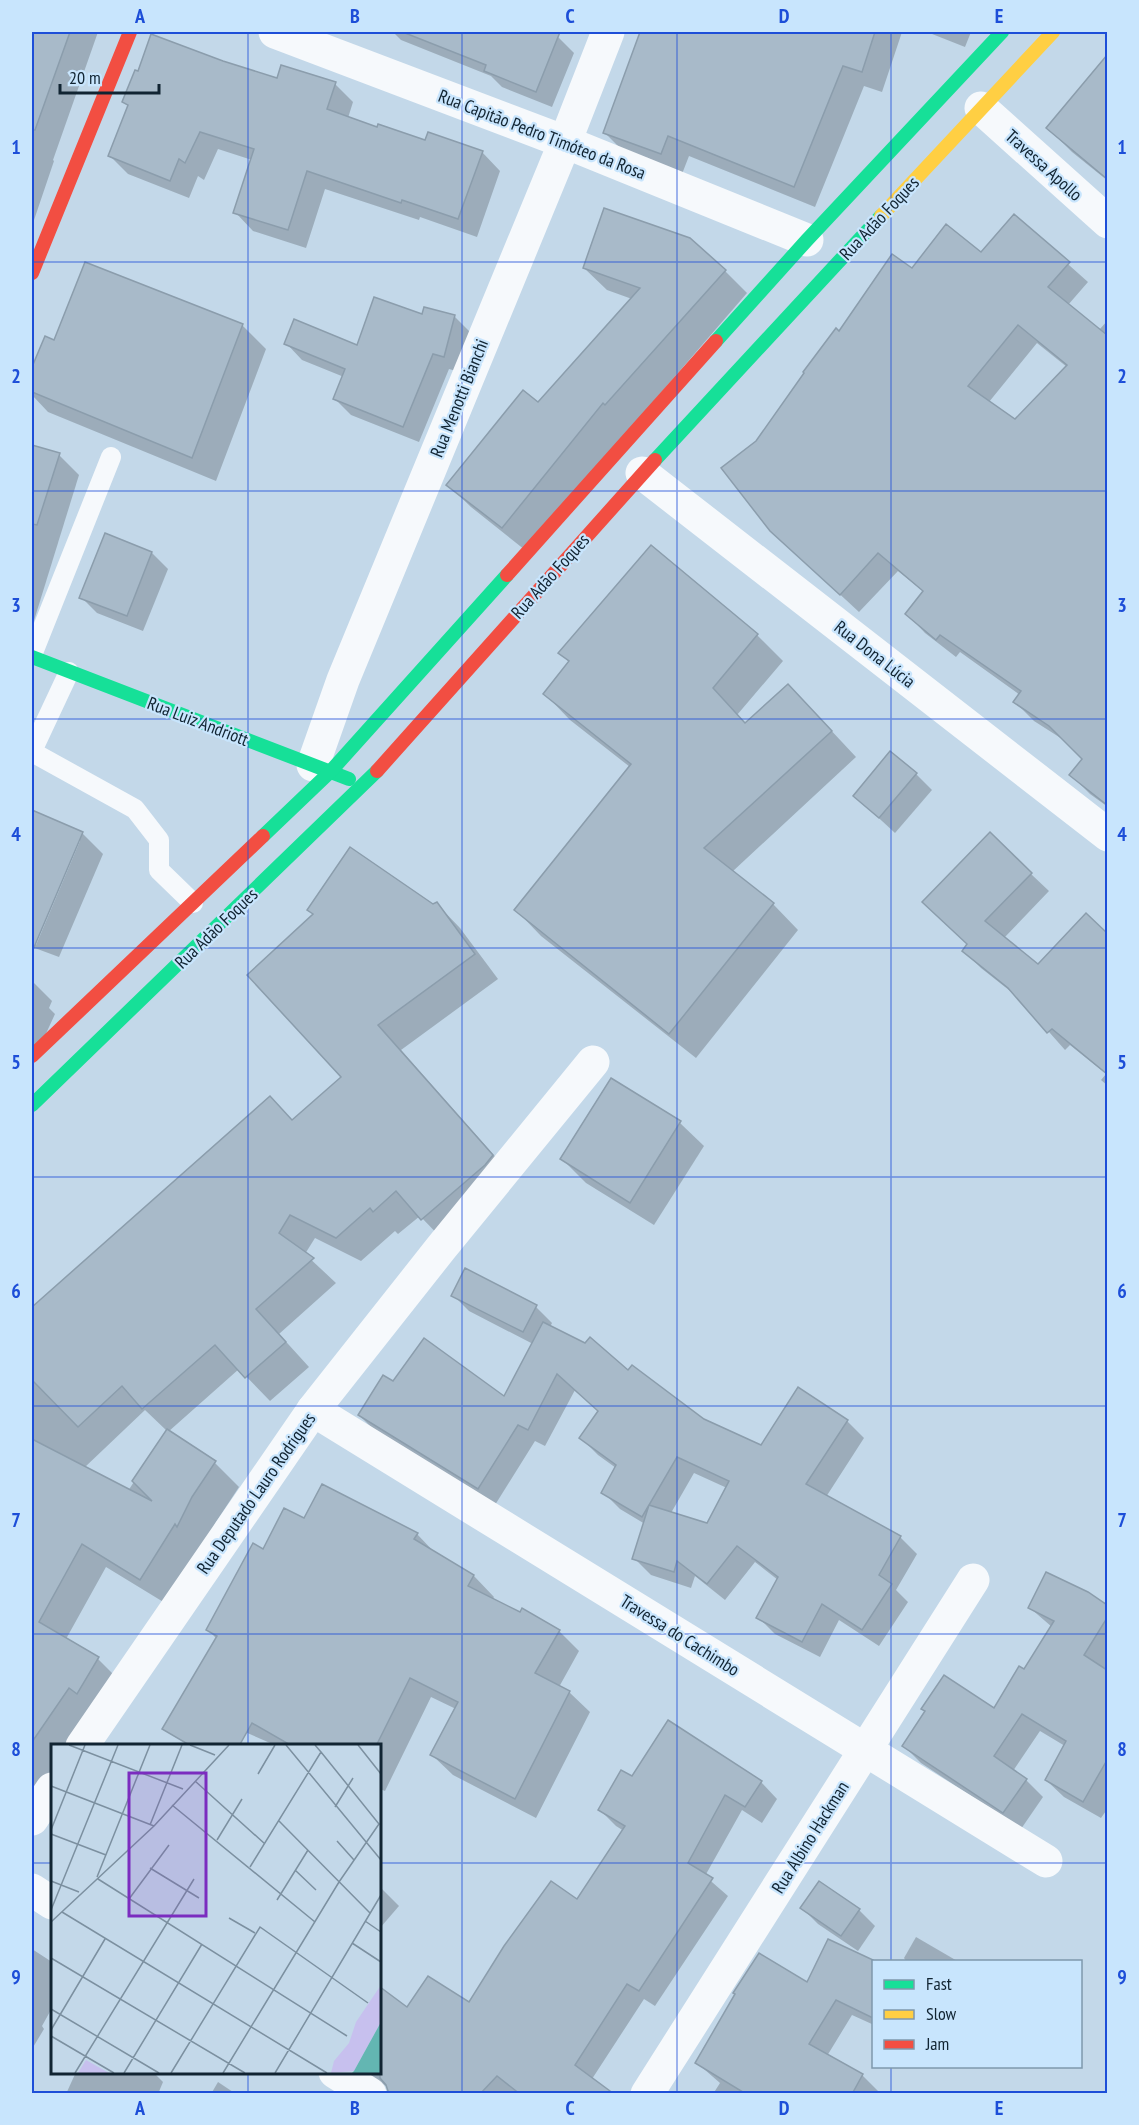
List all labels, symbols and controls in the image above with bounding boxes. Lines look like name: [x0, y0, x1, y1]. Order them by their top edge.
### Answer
text: A: [134, 3, 146, 29]
text: B: [350, 3, 360, 29]
text: C: [565, 3, 575, 29]
text: D: [779, 3, 790, 29]
text: E: [995, 3, 1003, 29]
scale bar: [60, 57, 159, 95]
text: 20 m: [69, 66, 101, 89]
street label: Rua Capitão Pedro Timóteo da Rosa: [435, 84, 649, 184]
street label: Travessa Apollo: [1001, 124, 1088, 206]
text: 1: [11, 134, 21, 160]
text: 1: [1117, 134, 1127, 160]
street label: Rua Adão Foques: [834, 171, 924, 265]
street label: Rua Menotti Bianchi: [425, 336, 493, 460]
text: 2: [11, 363, 21, 389]
text: 2: [1117, 363, 1127, 389]
street label: Rua Adão Foques: [506, 529, 594, 623]
text: 3: [11, 592, 21, 618]
text: 3: [1117, 592, 1127, 618]
street label: Rua Dona Lúcia: [830, 615, 920, 693]
street label: Rua Luiz Andriott: [144, 691, 252, 751]
text: 4: [11, 821, 21, 847]
text: 4: [1117, 821, 1127, 847]
street label: Rua Adão Foques: [170, 883, 262, 973]
text: 5: [11, 1049, 21, 1075]
text: 5: [1117, 1049, 1127, 1075]
text: 6: [11, 1278, 21, 1304]
text: 6: [1117, 1278, 1127, 1304]
street label: Rua Deputado Lauro Rodrigues: [192, 1408, 320, 1578]
text: 7: [11, 1507, 21, 1533]
text: 7: [1117, 1507, 1127, 1533]
street label: Travessa do Cachimbo: [616, 1589, 744, 1681]
text: 8: [11, 1736, 21, 1762]
text: 8: [1117, 1736, 1127, 1762]
inset map: [51, 1744, 381, 2074]
street label: Rua Albino Hackman: [766, 1777, 854, 1897]
legend: [872, 1960, 1082, 2068]
text: 9: [11, 1964, 21, 1990]
text: 9: [1117, 1964, 1127, 1990]
text: Fast: [926, 1972, 952, 1995]
text: Slow: [926, 2002, 957, 2025]
text: Jam: [925, 2032, 949, 2055]
text: A: [134, 2095, 146, 2121]
text: B: [350, 2095, 360, 2121]
text: C: [565, 2095, 575, 2121]
text: D: [779, 2095, 790, 2121]
text: E: [995, 2095, 1003, 2121]

